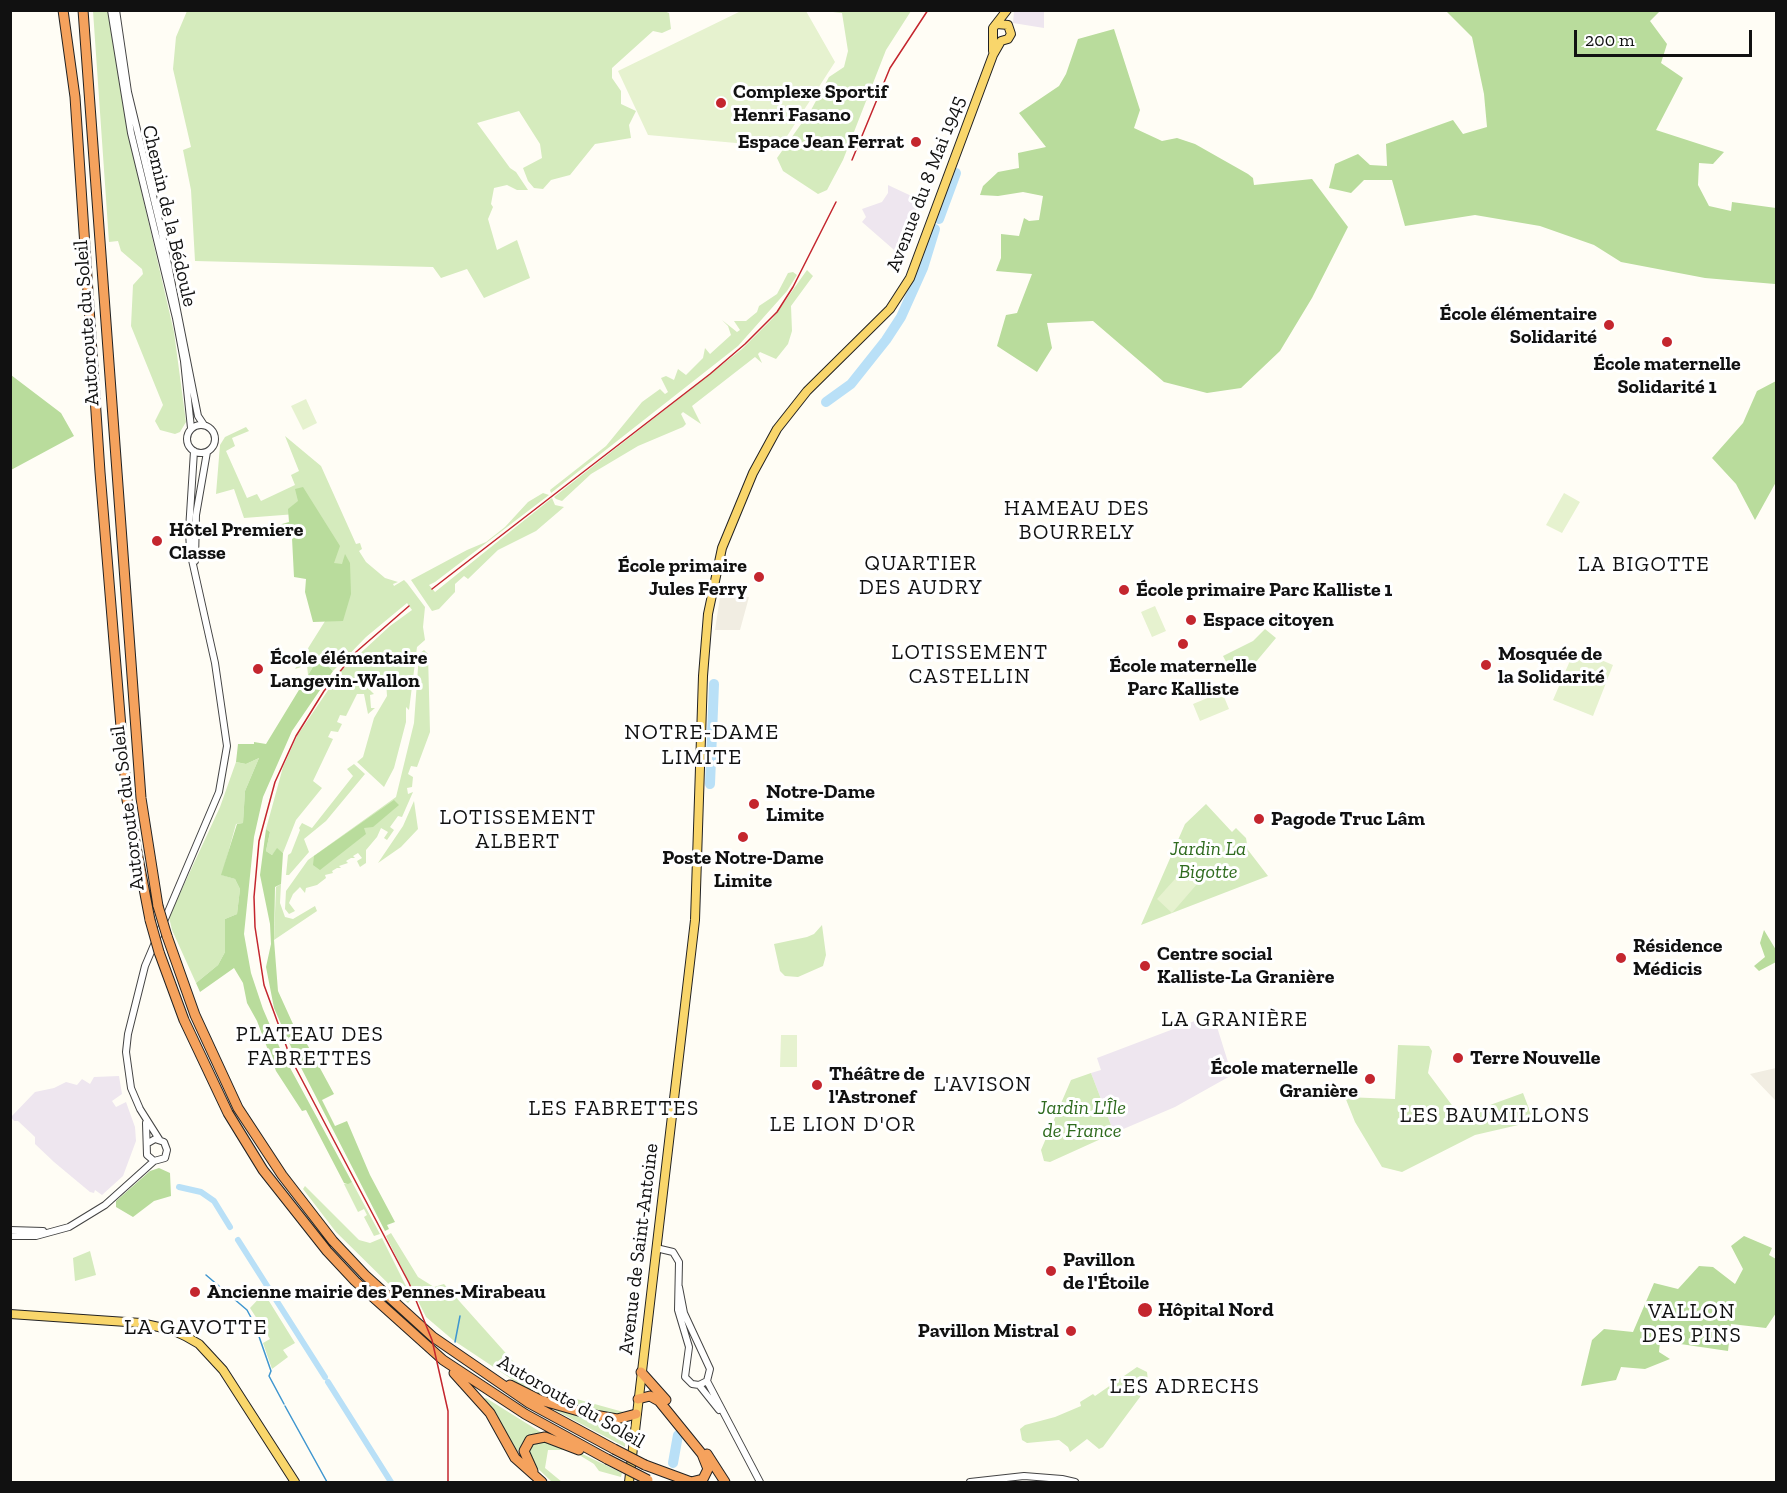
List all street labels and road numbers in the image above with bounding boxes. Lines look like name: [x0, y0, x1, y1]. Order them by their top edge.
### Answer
street label: Avenue du 8 Mai 1945: [881, 93, 971, 275]
street label: Chemin de la Bédoule: [136, 123, 202, 309]
street label: Autoroute du Soleil: [69, 239, 105, 407]
street label: Autoroute du Soleil: [106, 724, 150, 892]
street label: Avenue de Saint-Antoine: [614, 1142, 664, 1356]
street label: Autoroute du Soleil: [493, 1350, 649, 1454]

